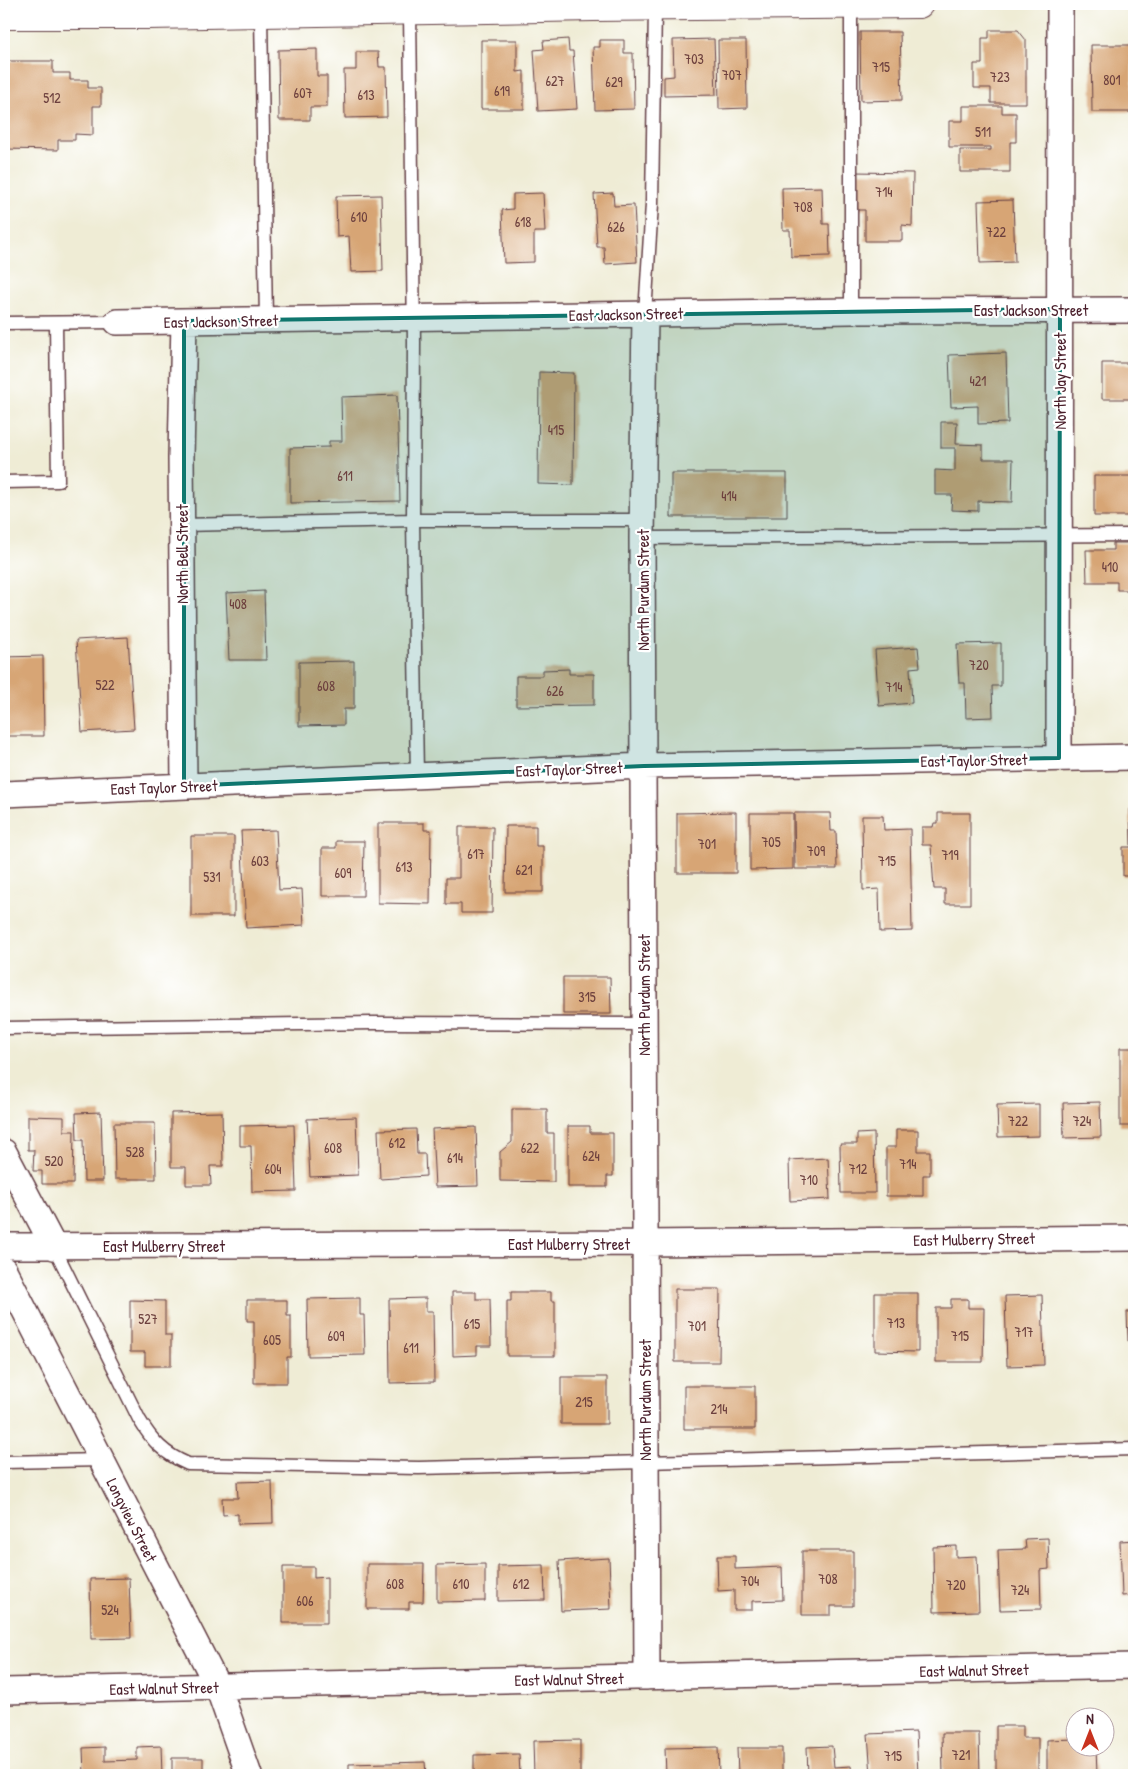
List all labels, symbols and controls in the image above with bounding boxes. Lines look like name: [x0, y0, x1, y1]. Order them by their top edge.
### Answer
house number: 703: [684, 49, 704, 68]
house number: 715: [872, 57, 890, 76]
house number: 707: [722, 65, 742, 84]
house number: 723: [990, 67, 1010, 86]
house number: 801: [1103, 70, 1121, 89]
house number: 627: [545, 71, 565, 90]
house number: 629: [605, 72, 623, 91]
house number: 619: [494, 81, 510, 100]
house number: 607: [294, 83, 312, 102]
house number: 613: [358, 85, 374, 104]
house number: 512: [43, 88, 61, 107]
house number: 511: [975, 122, 991, 141]
house number: 714: [875, 182, 893, 201]
house number: 708: [793, 197, 813, 216]
house number: 610: [351, 207, 367, 226]
house number: 618: [515, 212, 531, 231]
house number: 626: [607, 217, 625, 236]
house number: 722: [986, 222, 1006, 241]
street label: East Jackson Street: [974, 299, 1089, 321]
street label: East Jackson Street: [569, 302, 684, 326]
street label: East Jackson Street: [164, 309, 279, 333]
street label: North Jay Street: [1049, 332, 1071, 429]
house number: 421: [970, 371, 986, 390]
house number: 415: [548, 420, 564, 439]
house number: 611: [337, 466, 353, 485]
house number: 414: [721, 486, 737, 505]
street label: North Bell Street: [171, 504, 193, 604]
street label: North Purdum Street: [632, 529, 654, 651]
house number: 410: [1102, 557, 1118, 576]
house number: 408: [229, 594, 247, 613]
house number: 720: [969, 655, 989, 674]
house number: 522: [95, 675, 115, 694]
house number: 608: [317, 676, 335, 695]
house number: 714: [885, 677, 903, 696]
house number: 626: [546, 681, 564, 700]
street label: East Taylor Street: [920, 748, 1028, 772]
street label: East Taylor Street: [515, 756, 623, 782]
street label: East Taylor Street: [110, 774, 218, 800]
house number: 705: [761, 832, 781, 851]
house number: 701: [698, 834, 716, 853]
house number: 709: [807, 841, 825, 860]
house number: 617: [467, 844, 485, 863]
house number: 719: [941, 845, 959, 864]
house number: 603: [251, 851, 269, 870]
house number: 715: [878, 851, 896, 870]
house number: 613: [396, 857, 412, 876]
house number: 621: [515, 860, 533, 879]
house number: 609: [335, 863, 352, 882]
house number: 531: [203, 867, 221, 886]
street label: North Purdum Street: [633, 934, 655, 1056]
house number: 315: [578, 987, 596, 1006]
house number: 722: [1008, 1111, 1028, 1130]
house number: 724: [1073, 1111, 1091, 1130]
house number: 612: [388, 1133, 406, 1152]
house number: 608: [324, 1138, 342, 1157]
house number: 622: [521, 1138, 540, 1157]
house number: 528: [126, 1142, 144, 1161]
house number: 624: [582, 1146, 600, 1165]
house number: 614: [447, 1148, 463, 1167]
house number: 520: [45, 1151, 63, 1170]
house number: 714: [899, 1154, 917, 1173]
house number: 604: [264, 1159, 282, 1178]
house number: 712: [849, 1159, 868, 1178]
house number: 710: [800, 1170, 818, 1189]
street label: East Mulberry Street: [913, 1227, 1036, 1251]
street label: East Mulberry Street: [508, 1233, 630, 1255]
street label: East Mulberry Street: [103, 1235, 225, 1257]
house number: 527: [138, 1309, 158, 1328]
house number: 713: [887, 1313, 905, 1332]
house number: 615: [464, 1314, 480, 1333]
house number: 701: [688, 1316, 706, 1335]
house number: 717: [1015, 1322, 1034, 1341]
house number: 609: [328, 1326, 345, 1345]
house number: 715: [951, 1326, 969, 1345]
house number: 605: [263, 1330, 281, 1349]
house number: 611: [403, 1338, 419, 1357]
street label: North Purdum Street: [634, 1339, 656, 1461]
house number: 215: [575, 1392, 593, 1411]
house number: 214: [711, 1399, 727, 1418]
street label: Longview Street: [101, 1474, 163, 1566]
house number: 708: [818, 1569, 838, 1588]
house number: 704: [741, 1571, 759, 1590]
house number: 608: [386, 1574, 404, 1593]
house number: 610: [453, 1574, 469, 1593]
house number: 612: [512, 1574, 530, 1593]
house number: 720: [946, 1575, 966, 1594]
house number: 724: [1011, 1580, 1029, 1599]
house number: 606: [296, 1591, 314, 1610]
house number: 524: [101, 1600, 119, 1619]
street label: East Walnut Street: [919, 1658, 1029, 1682]
street label: East Walnut Street: [514, 1667, 624, 1691]
street label: East Walnut Street: [109, 1676, 219, 1700]
north arrow: [1066, 1706, 1116, 1756]
text: N: [1086, 1709, 1094, 1728]
house number: 721: [952, 1745, 970, 1764]
house number: 715: [884, 1746, 902, 1765]

